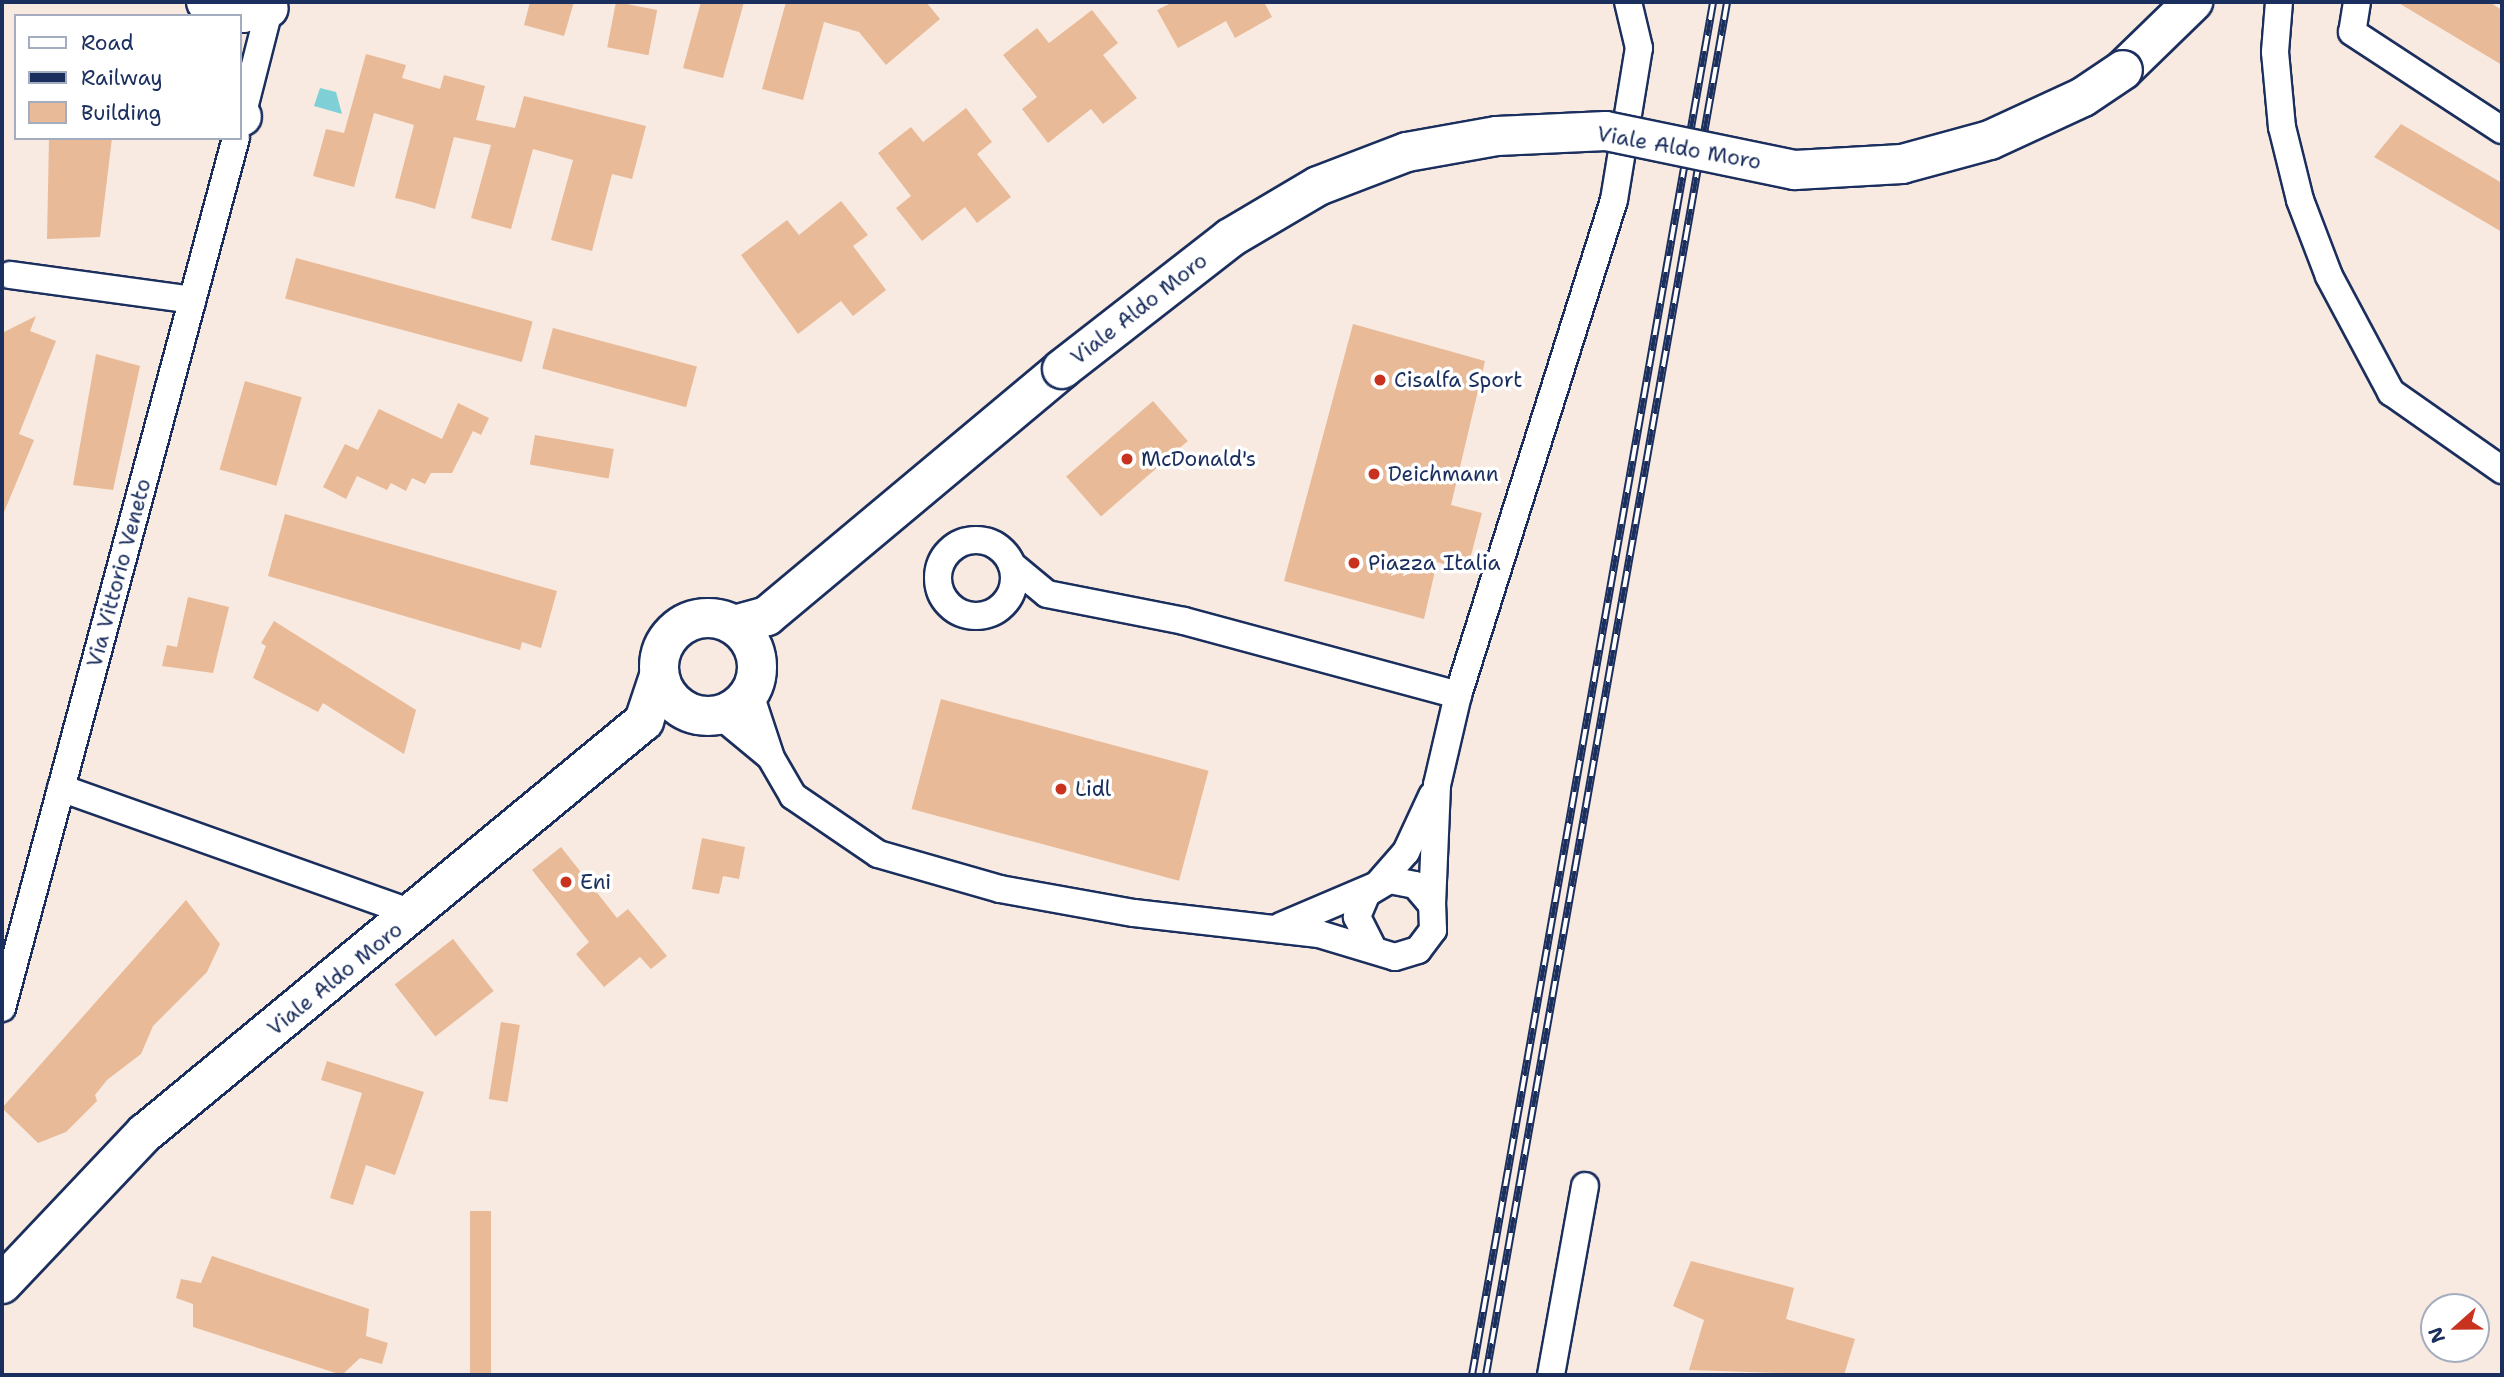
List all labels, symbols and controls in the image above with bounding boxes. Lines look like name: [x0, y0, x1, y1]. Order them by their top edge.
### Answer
legend: [14, 14, 242, 140]
text: Road: [81, 29, 134, 57]
text: Railway: [81, 64, 163, 92]
text: Building: [81, 99, 161, 127]
street label: Viale Aldo Moro: [1595, 121, 1763, 175]
street label: Viale Aldo Moro: [1066, 248, 1212, 370]
place label: Cisalfa Sport: [1394, 367, 1522, 393]
marker: Cisalfa Sport: [1372, 372, 1388, 388]
place label: McDonald's: [1141, 446, 1256, 472]
marker: McDonald's: [1119, 451, 1135, 467]
place label: Deichmann: [1388, 461, 1499, 487]
marker: Deichmann: [1366, 466, 1382, 482]
street label: Via Vittorio Veneto: [82, 476, 156, 670]
place label: Piazza Italia: [1368, 550, 1501, 576]
marker: Piazza Italia: [1346, 555, 1362, 571]
place label: Lidl: [1075, 776, 1111, 802]
marker: Lidl: [1053, 781, 1069, 797]
place label: Eni: [580, 869, 611, 895]
marker: Eni: [558, 874, 574, 890]
street label: Viale Aldo Moro: [262, 917, 408, 1041]
north arrow: [2420, 1293, 2490, 1363]
text: N: [2422, 1323, 2451, 1346]

